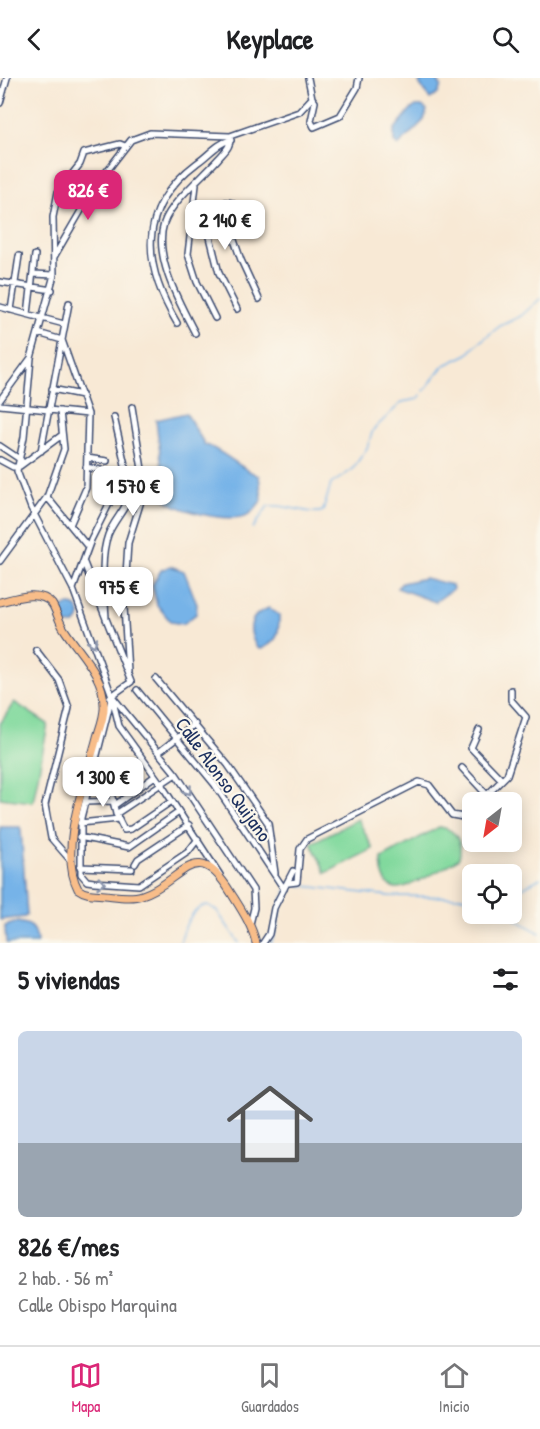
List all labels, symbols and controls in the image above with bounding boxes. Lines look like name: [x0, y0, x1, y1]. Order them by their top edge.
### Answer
text: Keyplace: [227, 21, 313, 57]
icon: back: [18, 23, 51, 56]
icon: search: [489, 23, 522, 56]
pin: 826 €: [46, 170, 130, 221]
text: 826 €: [68, 176, 108, 203]
pin: 2 140 €: [170, 200, 280, 251]
text: 2 140 €: [199, 206, 251, 233]
pin: 1 570 €: [78, 466, 188, 517]
text: 1 570 €: [106, 472, 160, 499]
pin: 975 €: [77, 567, 161, 618]
text: 975 €: [99, 573, 139, 600]
one-way arrow: [86, 637, 99, 648]
street label: Calle Alonso Quijano: [170, 711, 278, 847]
pin: 1 300 €: [48, 757, 158, 808]
text: 1 300 €: [77, 763, 129, 790]
one-way arrow: [181, 785, 192, 796]
north arrow: [462, 792, 522, 852]
map controls: [462, 792, 522, 924]
button: locate: [462, 864, 522, 924]
one-way arrow: [96, 876, 106, 889]
text: 5 viviendas: [18, 962, 120, 997]
icon: filters: [489, 963, 522, 996]
icon: home: [216, 1070, 324, 1178]
text: 826 €/mes: [18, 1229, 119, 1264]
text: 2 hab. · 56 m²: [18, 1264, 113, 1291]
text: Calle Obispo Marquina: [18, 1291, 177, 1318]
tab: Mapa: [69, 1359, 102, 1417]
tab: Guardados: [241, 1359, 299, 1417]
tab: Inicio: [438, 1359, 471, 1417]

